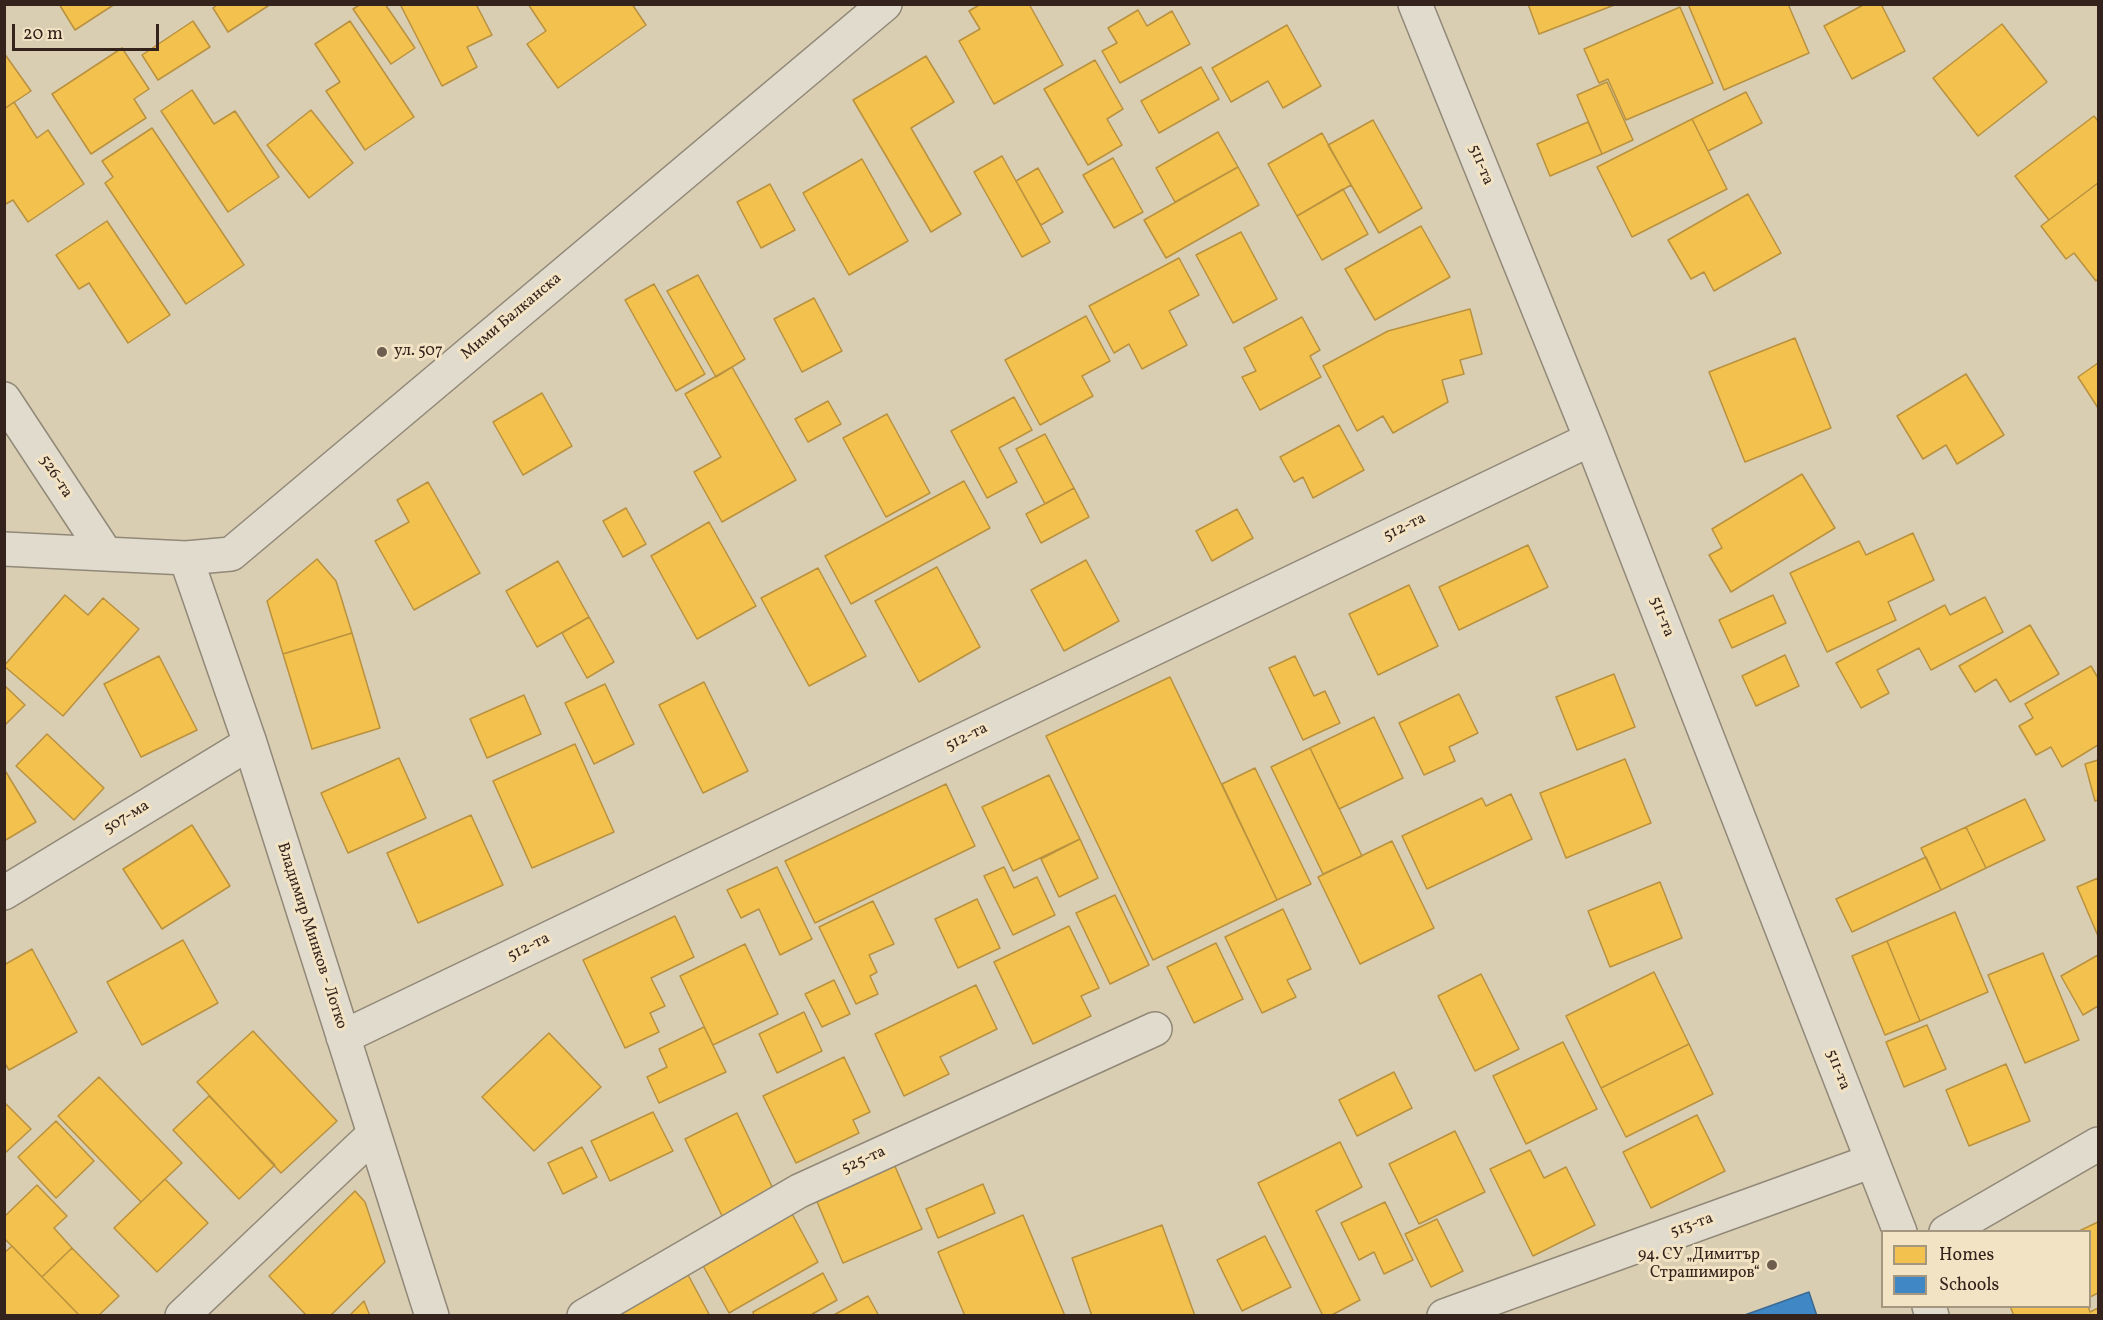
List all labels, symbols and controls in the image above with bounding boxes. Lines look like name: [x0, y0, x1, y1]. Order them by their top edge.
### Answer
scale bar: [15, 12, 162, 50]
text: 20 m: [23, 22, 63, 47]
street label: 511-та: [1463, 142, 1497, 188]
street label: Мими Балканска: [458, 269, 566, 365]
place label: ул. 507: [394, 342, 443, 362]
marker: ул. 507: [375, 345, 389, 359]
street label: 526-та: [34, 452, 76, 502]
street label: 512-та: [1381, 510, 1429, 546]
street label: 511-та: [1645, 594, 1677, 640]
street label: 512-та: [943, 720, 991, 756]
street label: 507-ма: [101, 797, 153, 839]
street label: Владимир Минков - Лотко: [272, 840, 350, 1032]
street label: 512-та: [505, 930, 553, 966]
street label: 511-та: [1821, 1047, 1853, 1093]
street label: 525-та: [839, 1143, 889, 1179]
street label: 513-та: [1668, 1209, 1716, 1243]
legend: [1881, 1230, 2091, 1308]
text: Homes: [1939, 1243, 1994, 1268]
place label: 94. СУ „Димитър Страшимиров“: [1638, 1246, 1760, 1284]
marker: 94. СУ „Димитър Страшимиров“: [1765, 1258, 1779, 1272]
text: Schools: [1939, 1273, 1999, 1298]

